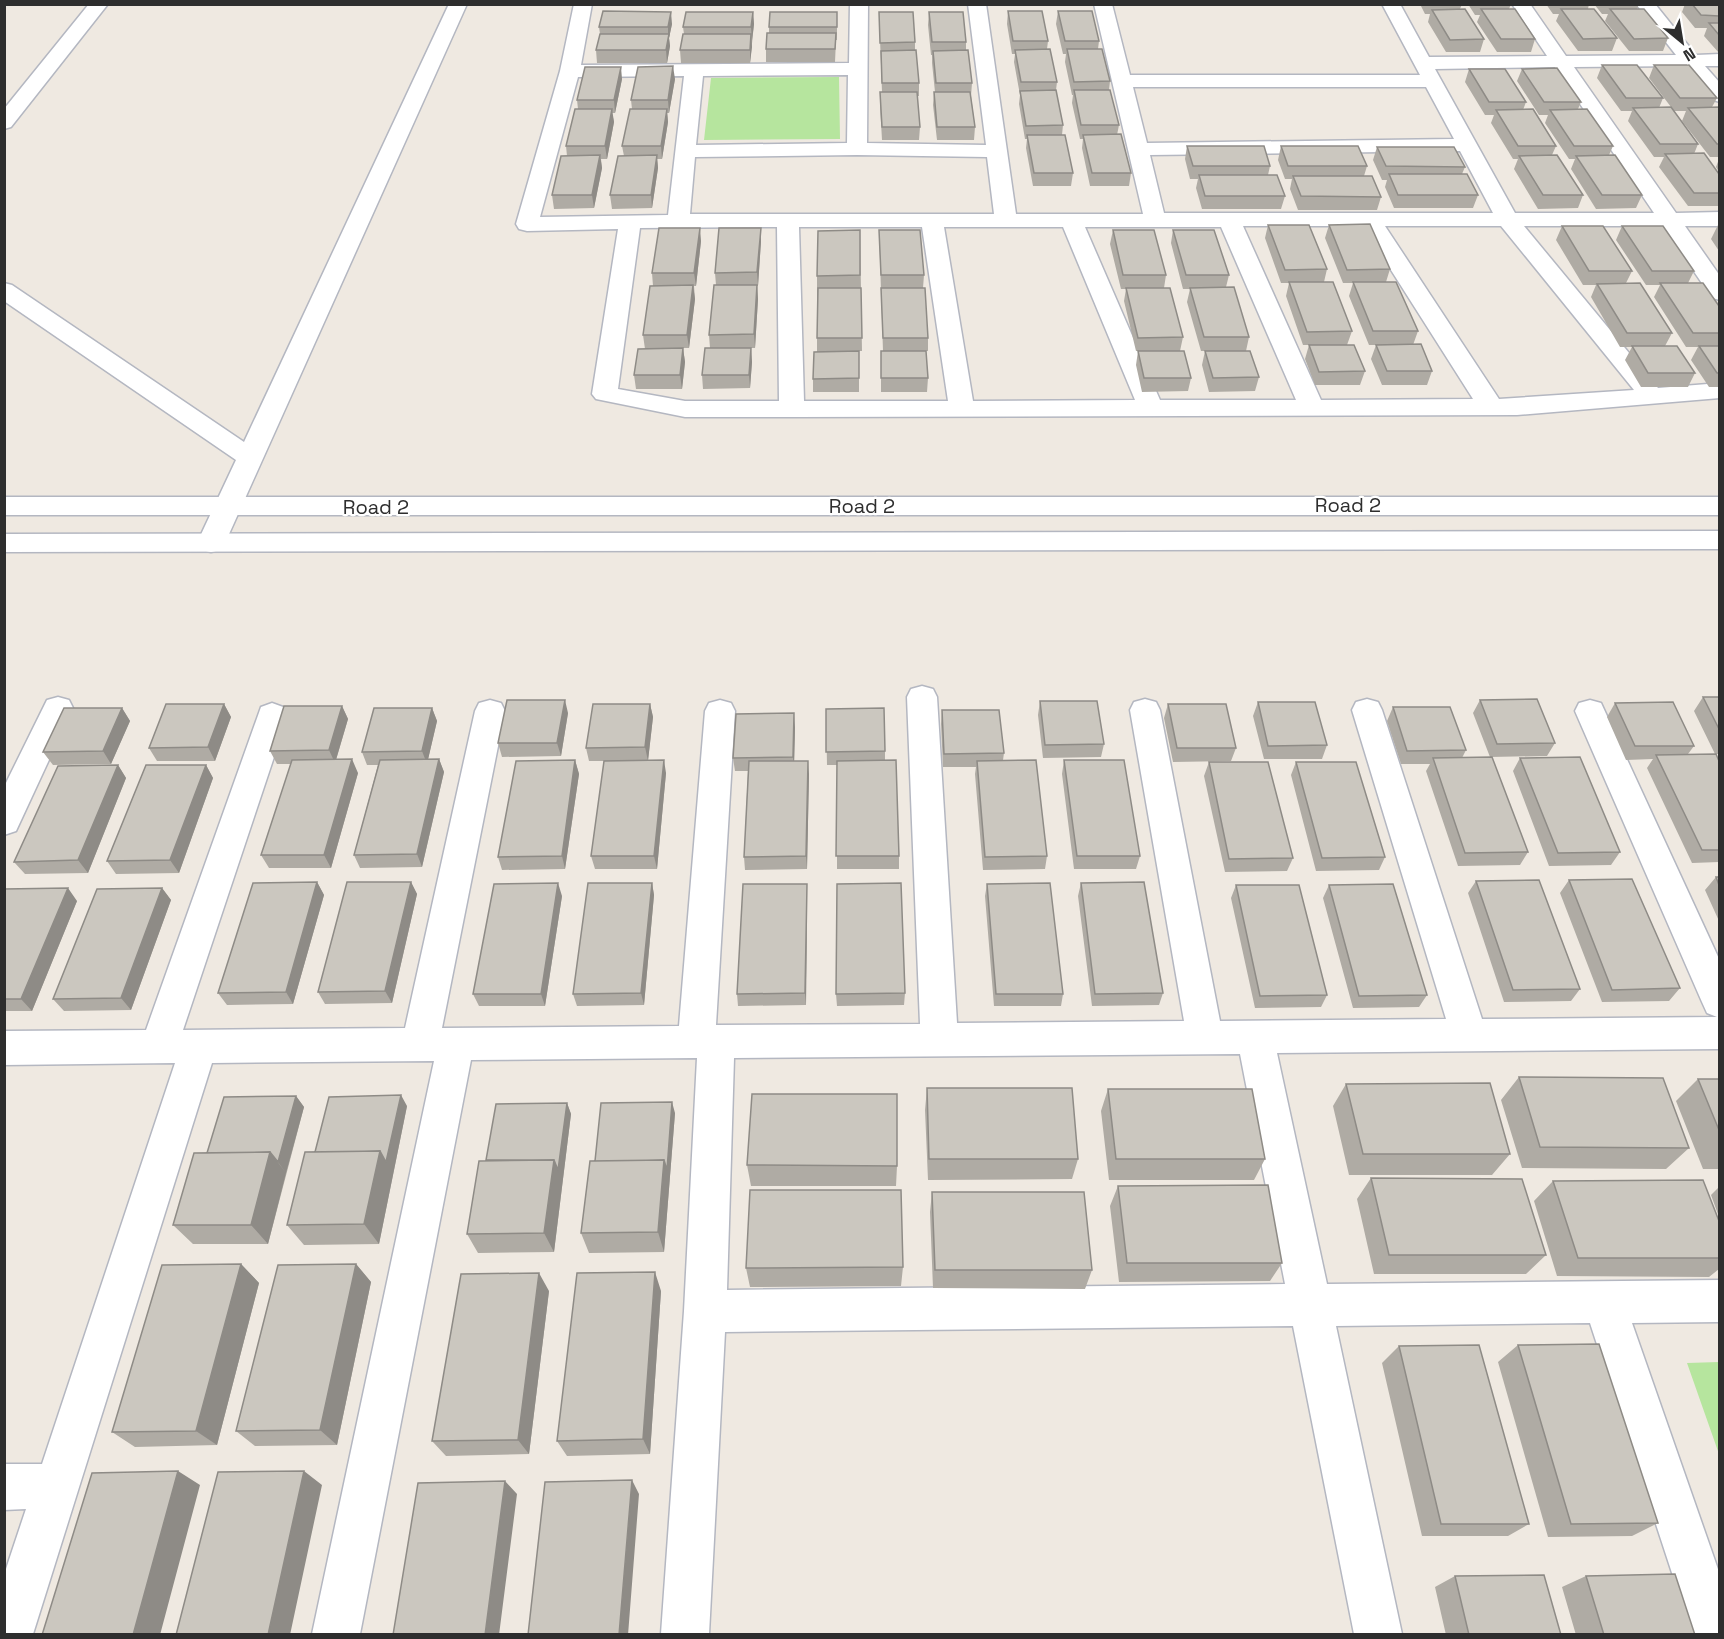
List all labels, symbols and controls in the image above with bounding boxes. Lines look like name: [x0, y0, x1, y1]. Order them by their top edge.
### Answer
north arrow: [1652, 12, 1712, 72]
text: N: [1679, 43, 1699, 66]
street label: Road 2: [1315, 492, 1381, 518]
street label: Road 2: [829, 493, 895, 519]
street label: Road 2: [343, 494, 409, 520]

